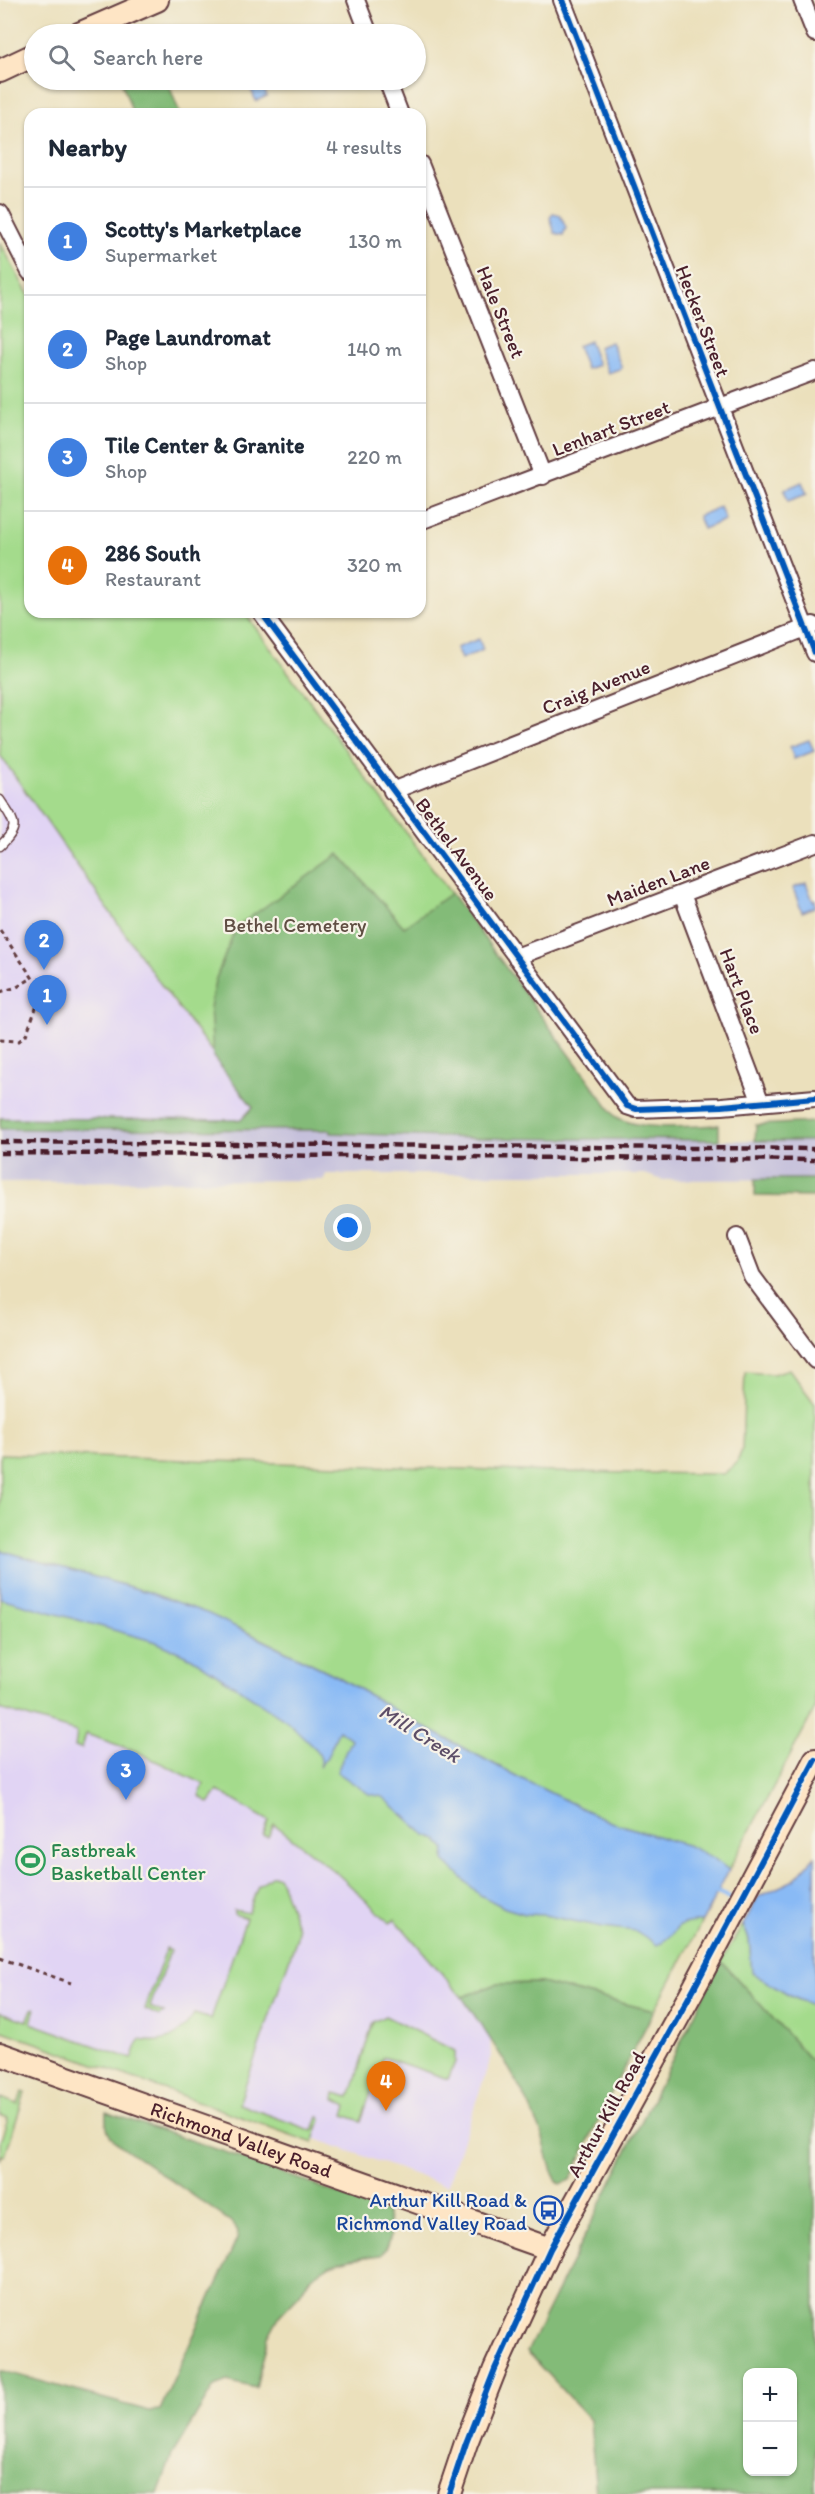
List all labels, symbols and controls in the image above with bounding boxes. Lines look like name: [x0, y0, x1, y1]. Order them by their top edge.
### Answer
search box: [24, 24, 426, 90]
icon: search: [45, 41, 78, 74]
text: Search here: [93, 44, 203, 71]
text: Nearby: [48, 131, 127, 163]
text: 4 results: [326, 135, 402, 159]
text: Scotty's Marketplace: [105, 216, 301, 243]
text: 1: [63, 229, 72, 253]
text: 130 m: [348, 229, 402, 253]
text: Supermarket: [105, 243, 217, 267]
street label: Hale Street: [472, 262, 530, 362]
street label: Hecker Street: [671, 262, 735, 380]
text: Page Laundromat: [105, 324, 271, 351]
text: 2: [62, 337, 73, 361]
text: 140 m: [347, 337, 402, 361]
text: Shop: [105, 351, 147, 375]
street label: Lenhart Street: [549, 395, 673, 461]
text: Tile Center & Granite: [105, 432, 305, 459]
text: 3: [62, 445, 73, 469]
text: 220 m: [347, 445, 402, 469]
text: Shop: [105, 459, 147, 483]
text: 286 South: [105, 540, 200, 567]
text: 4: [61, 553, 74, 577]
text: 320 m: [347, 553, 402, 577]
text: Restaurant: [105, 567, 201, 591]
street label: Craig Avenue: [538, 654, 654, 720]
street label: Bethel Avenue: [411, 793, 503, 905]
street label: Maiden Lane: [603, 850, 713, 912]
park label: Bethel Cemetery: [223, 913, 367, 937]
pin: 2: [24, 920, 63, 970]
street label: Hart Place: [715, 945, 769, 1037]
pin: 1: [28, 976, 66, 1025]
your location: [333, 1213, 362, 1242]
water label: Mill Creek: [375, 1698, 466, 1768]
pin: 3: [106, 1750, 146, 1800]
place label: Fastbreak Basketball Center: [51, 1838, 206, 1885]
sports icon: Fastbreak Basketball Center: [14, 1845, 46, 1877]
street label: Arthur Kill Road: [562, 2047, 650, 2181]
pin: 4: [366, 2062, 406, 2111]
street label: Richmond Valley Road: [147, 2096, 335, 2183]
place label: Arthur Kill Road & Richmond Valley Road: [336, 2188, 527, 2235]
bus stop icon: Arthur Kill Road & Richmond Valley Road: [532, 2195, 564, 2227]
map controls: [743, 2368, 797, 2476]
button: +: [743, 2368, 797, 2422]
button: −: [743, 2422, 797, 2476]

